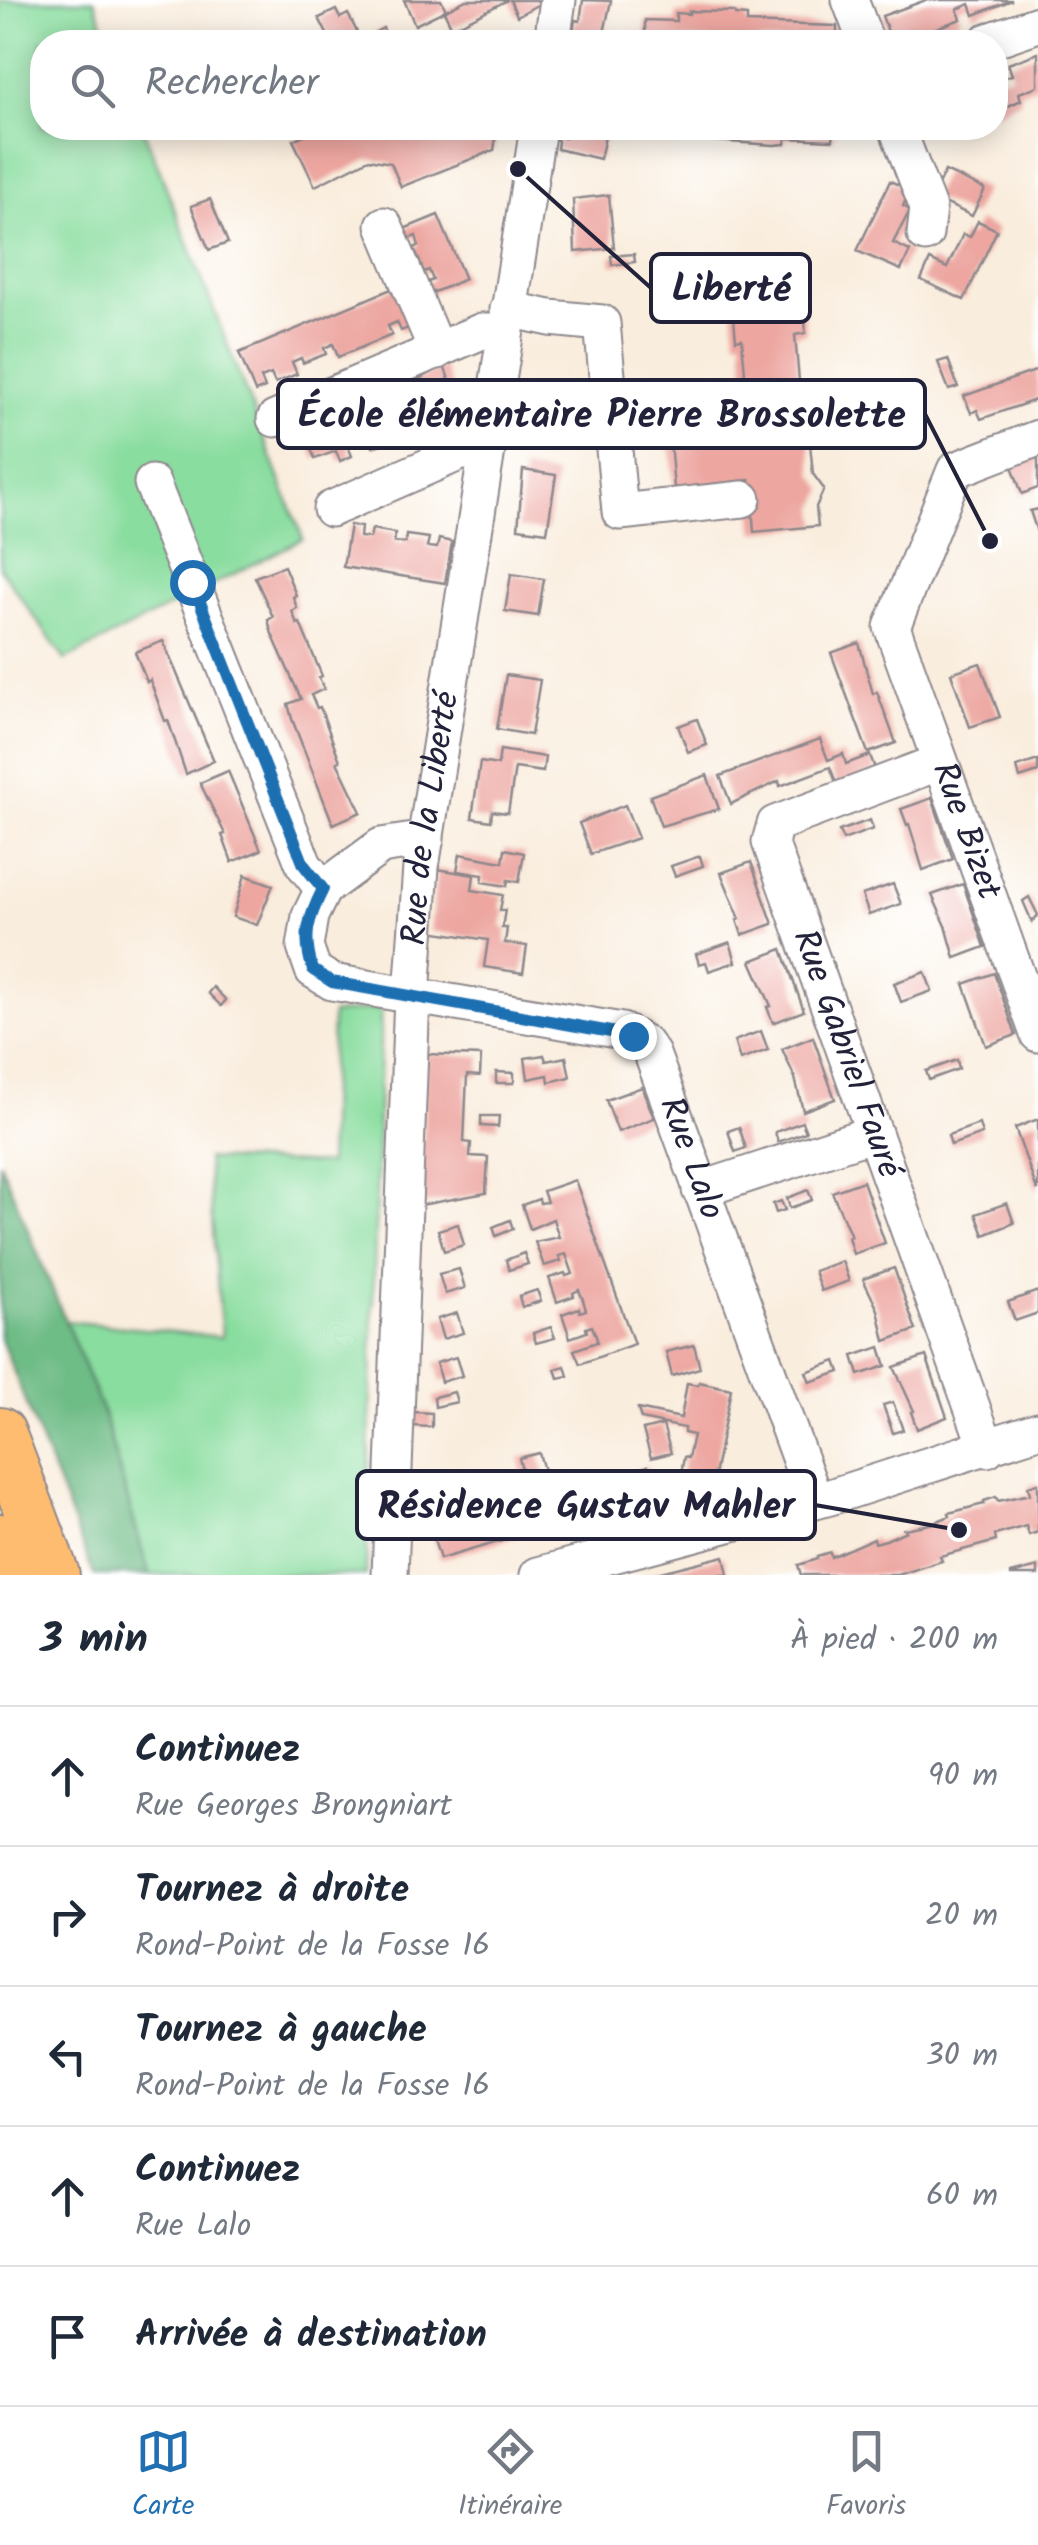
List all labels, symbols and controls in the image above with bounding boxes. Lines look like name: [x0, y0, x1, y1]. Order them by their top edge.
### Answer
search box: [30, 30, 1008, 140]
text: Rechercher: [145, 55, 318, 115]
icon: search: [65, 58, 120, 113]
callout: Liberté: [651, 254, 810, 322]
text: Liberté: [672, 261, 792, 321]
callout: École élémentaire Pierre Brossolette: [278, 380, 925, 448]
text: École élémentaire Pierre Brossolette: [298, 387, 906, 447]
route start: [170, 560, 216, 606]
street label: Rue de la Liberté: [388, 686, 477, 947]
street label: Rue Bizet: [915, 755, 1016, 908]
street label: Rue Gabriel Fauré: [776, 922, 916, 1187]
route end: [611, 1014, 657, 1060]
street label: Rue Lalo: [642, 1089, 738, 1228]
callout: Résidence Gustav Mahler: [357, 1471, 815, 1539]
text: Résidence Gustav Mahler: [377, 1478, 797, 1538]
text: 3 min: [40, 1607, 148, 1674]
text: À pied · 200 m: [790, 1615, 998, 1666]
text: Continuez: [135, 1721, 300, 1781]
icon: ahead: [40, 1749, 95, 1804]
text: 90 m: [928, 1751, 998, 1802]
text: Rue Georges Brongniart: [135, 1781, 452, 1832]
text: Tournez à droite: [135, 1861, 409, 1921]
icon: right: [40, 1889, 95, 1944]
text: 20 m: [925, 1891, 998, 1942]
text: Rond-Point de la Fosse 16: [135, 1921, 490, 1972]
text: Tournez à gauche: [135, 2001, 427, 2061]
icon: left: [40, 2029, 95, 2084]
text: 30 m: [925, 2031, 998, 2082]
text: Rond-Point de la Fosse 16: [135, 2061, 490, 2112]
text: Continuez: [135, 2141, 300, 2201]
icon: ahead: [40, 2169, 95, 2224]
text: 60 m: [926, 2171, 998, 2222]
text: Rue Lalo: [135, 2201, 251, 2252]
text: Arrivée à destination: [135, 2306, 487, 2366]
icon: arrive: [40, 2309, 95, 2364]
tab: Carte: [132, 2424, 194, 2529]
tab: Itinéraire: [458, 2424, 562, 2529]
tab: Favoris: [826, 2424, 906, 2529]

